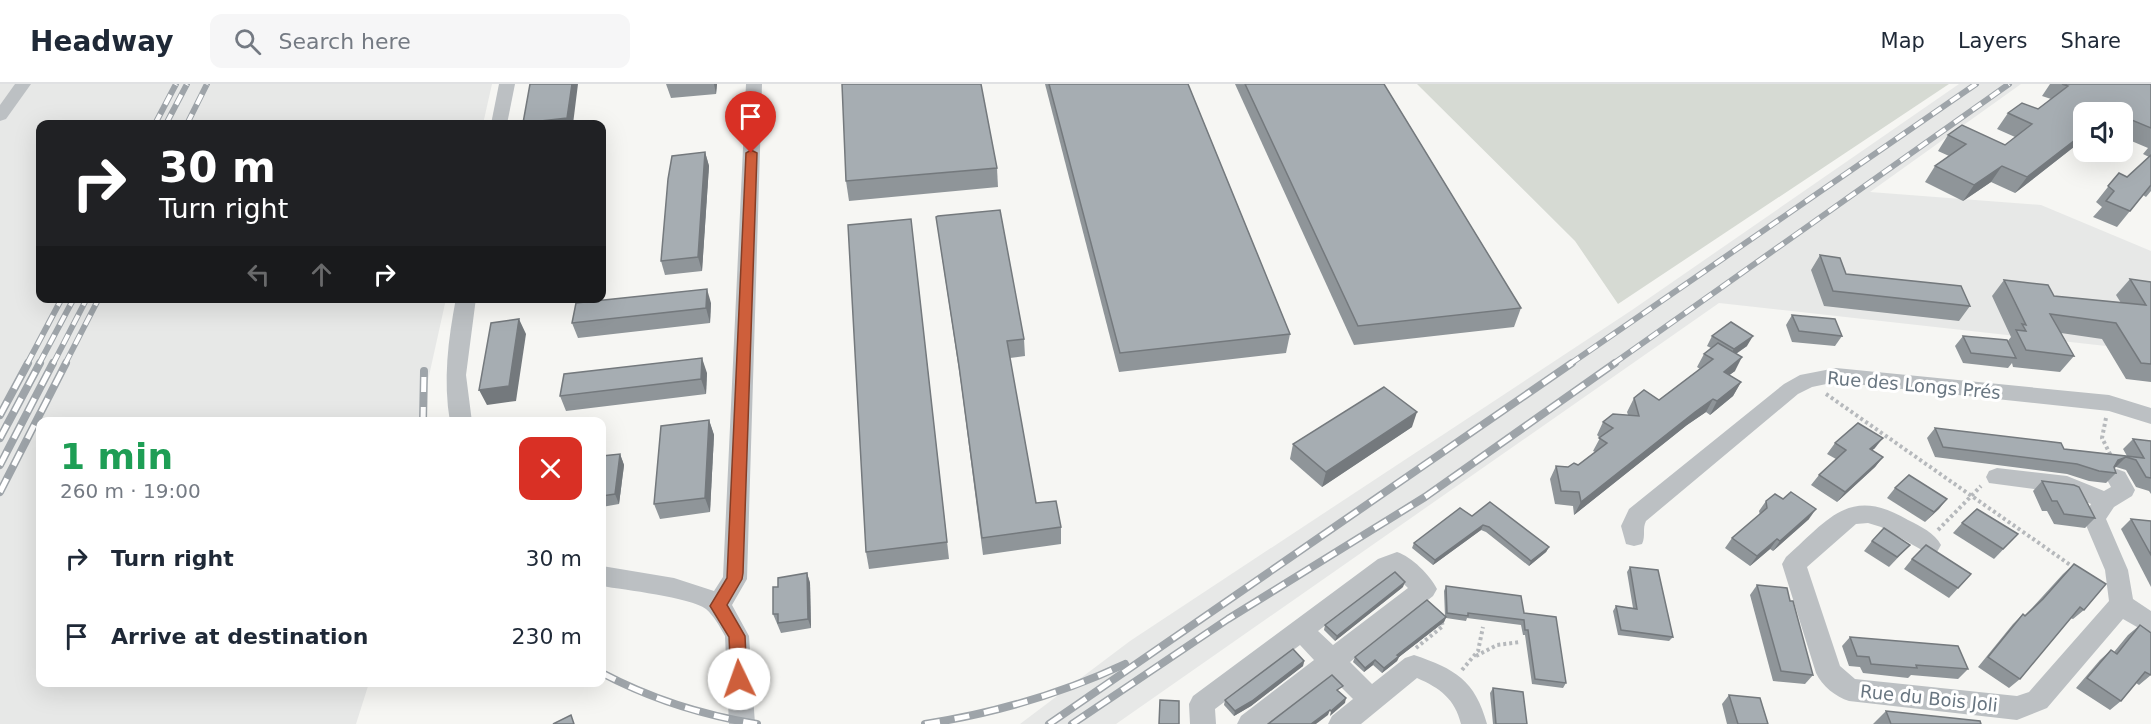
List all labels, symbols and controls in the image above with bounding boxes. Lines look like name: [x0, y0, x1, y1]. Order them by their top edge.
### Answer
search box: [210, 14, 630, 68]
text: Headway: [30, 25, 174, 58]
icon: search: [231, 25, 264, 58]
text: Search here: [279, 29, 411, 54]
text: Map: [1881, 29, 1925, 53]
text: Layers: [1958, 29, 2027, 53]
text: Share: [2060, 29, 2121, 53]
pin: [725, 91, 776, 153]
icon: arrive: [734, 100, 767, 133]
map controls: [2073, 102, 2133, 162]
button: sound: [2073, 102, 2133, 162]
text: 30 m: [159, 143, 276, 192]
icon: right: [60, 144, 138, 222]
text: Turn right: [159, 193, 288, 224]
icon: left: [242, 258, 275, 291]
icon: ahead: [305, 258, 338, 291]
icon: right: [368, 258, 401, 291]
street label: Rue des Longs Prés: [1826, 367, 2002, 403]
text: 1 min: [60, 436, 173, 477]
button: close: [519, 437, 582, 500]
text: 260 m · 19:00: [60, 479, 201, 503]
icon: right: [60, 542, 93, 575]
text: Turn right: [111, 546, 234, 571]
text: 30 m: [526, 546, 582, 571]
icon: arrive: [60, 620, 93, 653]
text: Arrive at destination: [111, 624, 368, 649]
text: 230 m: [512, 624, 582, 649]
position arrow: [707, 647, 771, 711]
street label: Rue du Bois Joli: [1859, 680, 1999, 716]

